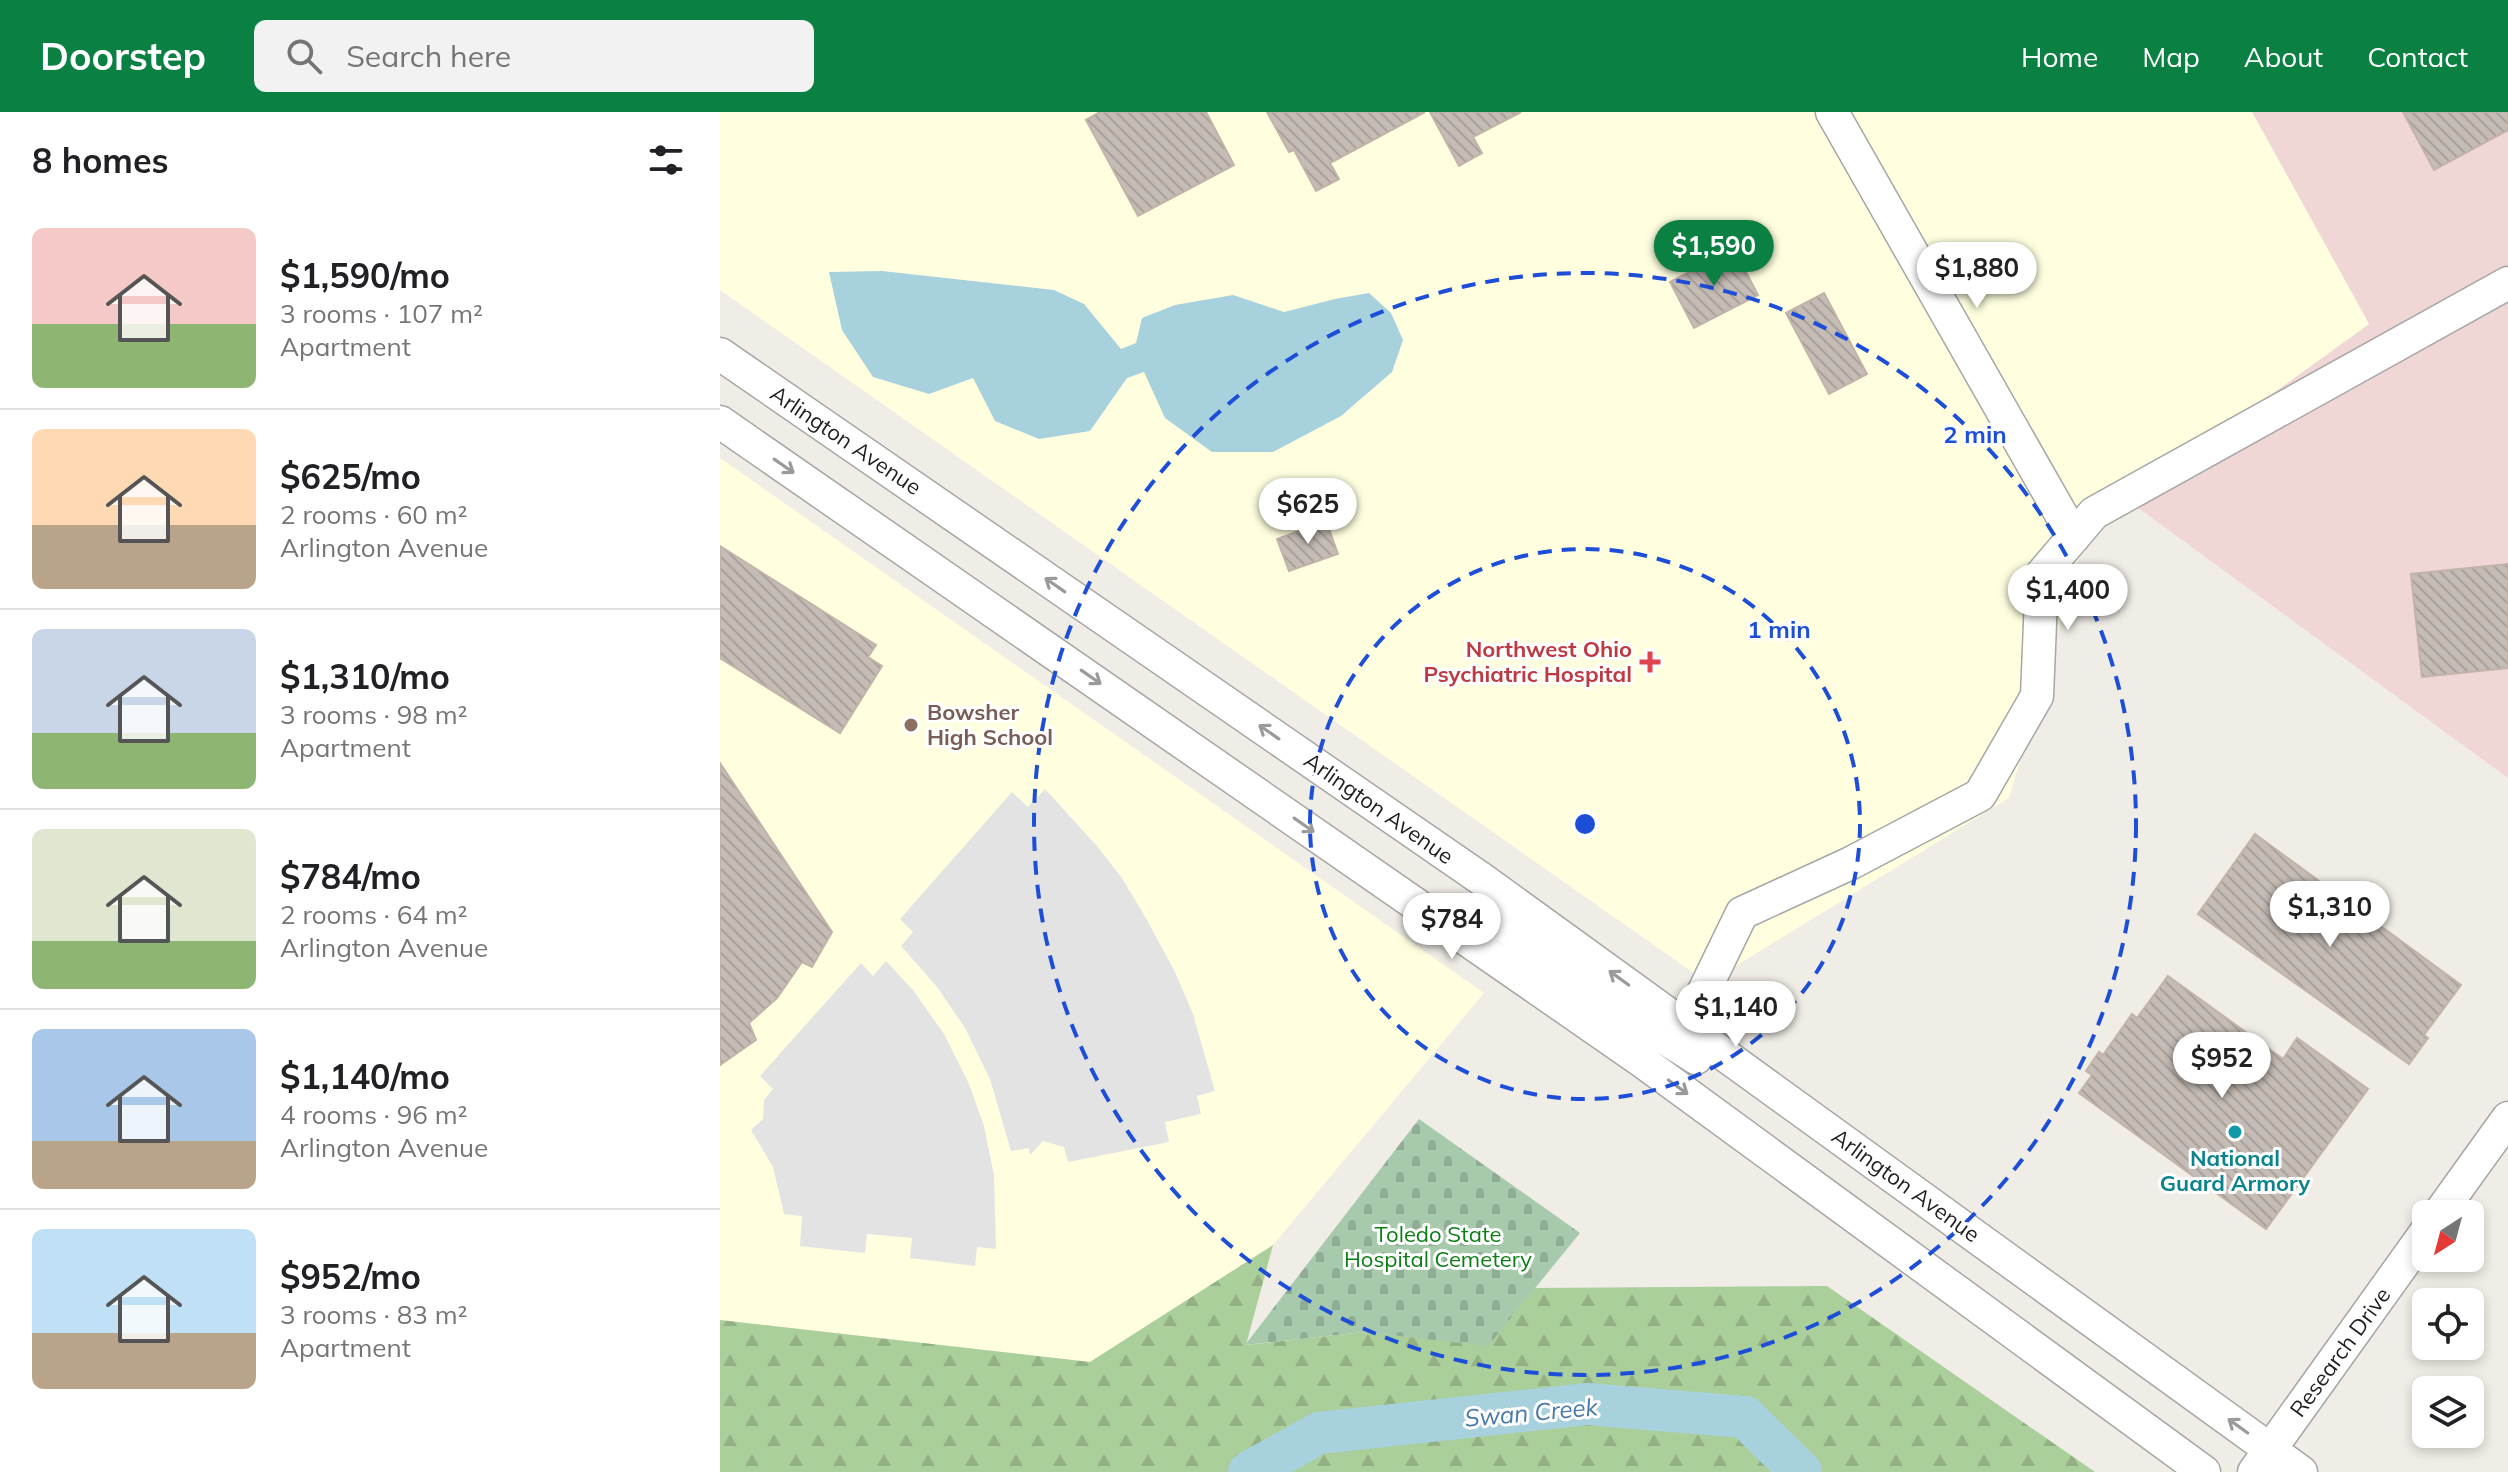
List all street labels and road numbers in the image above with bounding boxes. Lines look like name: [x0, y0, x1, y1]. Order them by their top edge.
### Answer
street label: Arlington Avenue: [765, 379, 927, 501]
street label: Arlington Avenue: [1299, 746, 1459, 870]
street label: Arlington Avenue: [1826, 1122, 1986, 1248]
street label: Research Drive: [2284, 1282, 2396, 1422]

